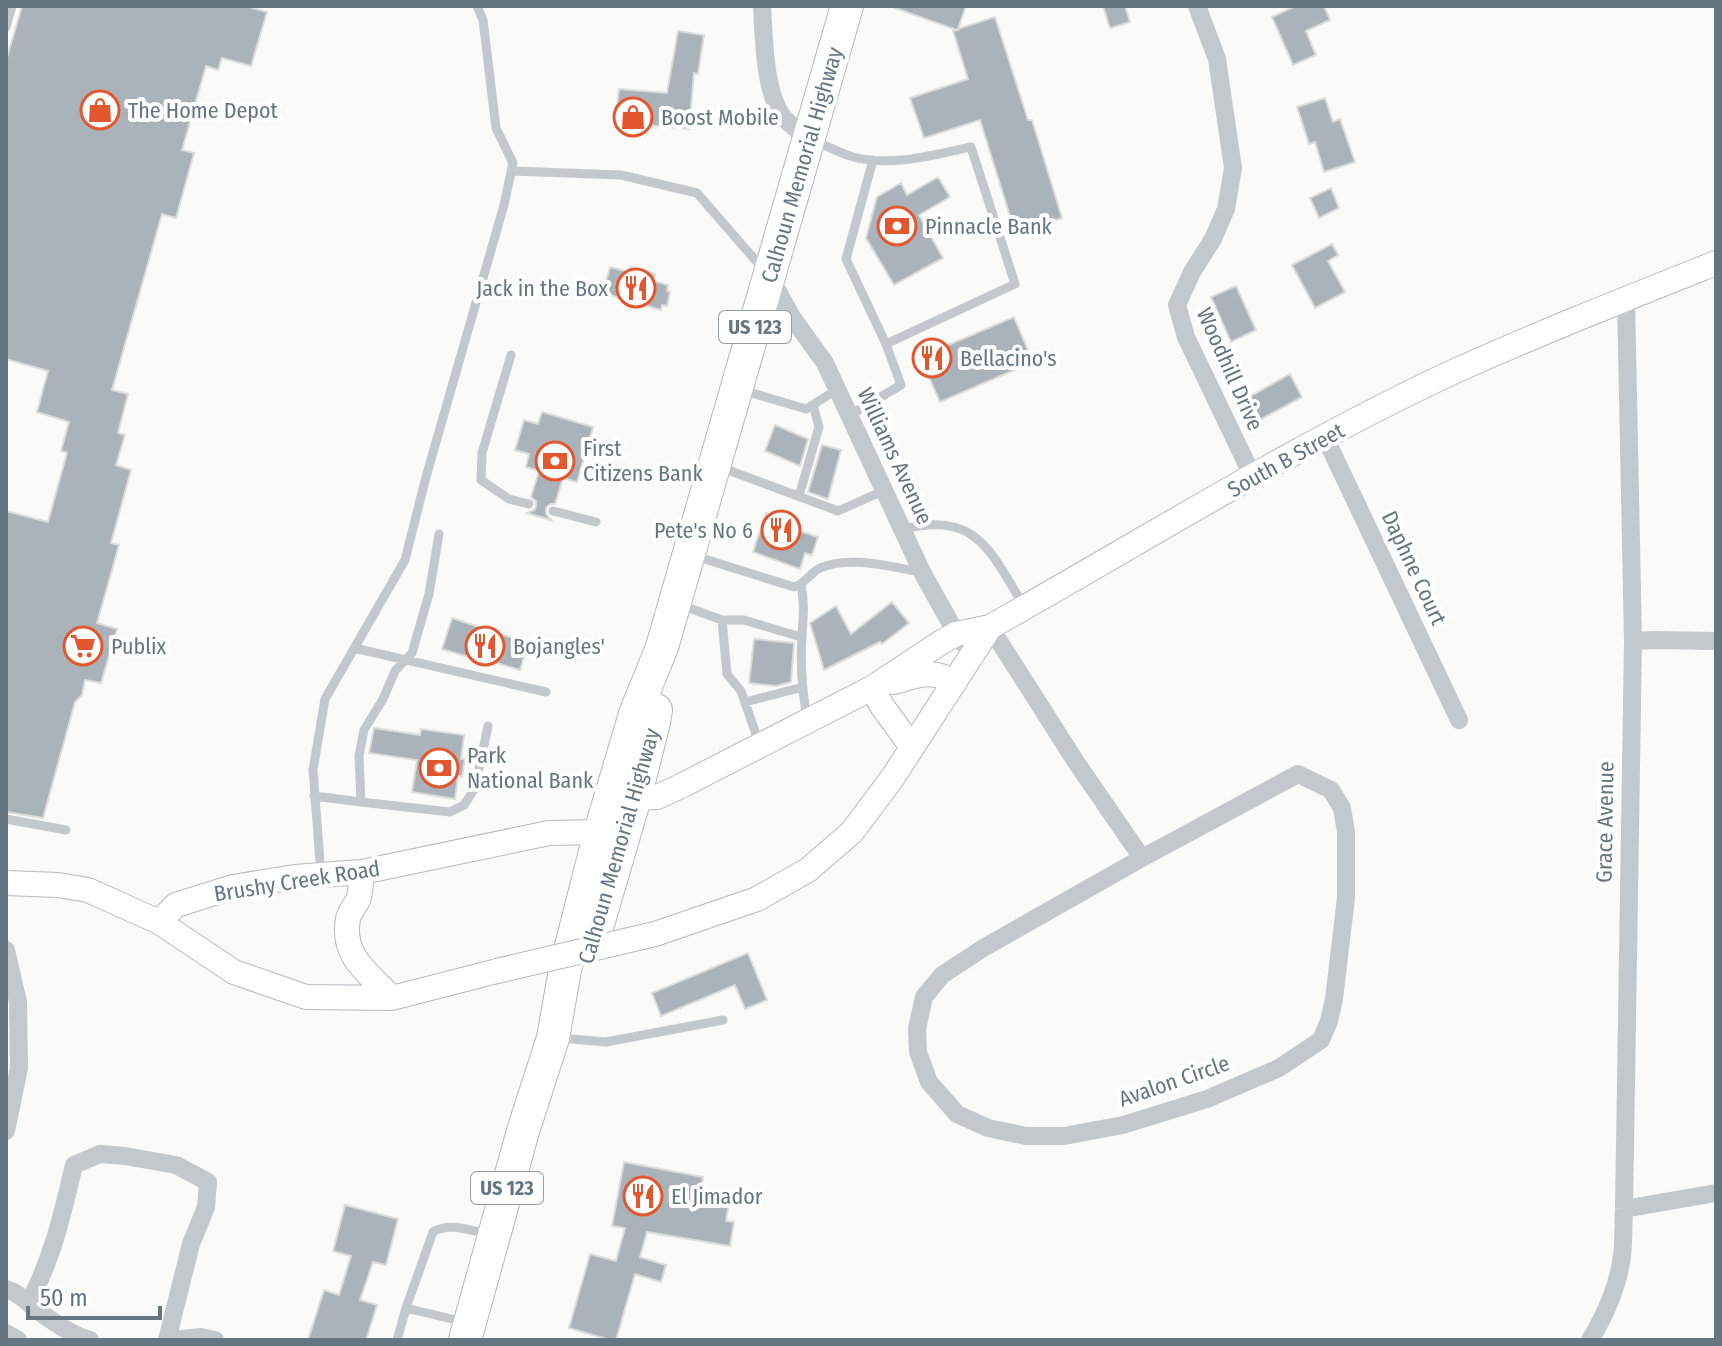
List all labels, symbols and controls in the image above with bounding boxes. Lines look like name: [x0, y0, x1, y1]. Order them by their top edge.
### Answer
street label: Calhoun Memorial Highway: [755, 44, 849, 286]
shop icon: The Home Depot: [79, 89, 121, 131]
shop icon: Boost Mobile: [612, 96, 654, 138]
place label: The Home Depot: [128, 97, 279, 124]
place label: Boost Mobile: [661, 104, 779, 131]
bank icon: Pinnacle Bank: [876, 205, 918, 247]
place label: Pinnacle Bank: [925, 213, 1053, 240]
restaurant icon: Jack in the Box: [615, 267, 657, 309]
place label: Jack in the Box: [476, 275, 608, 302]
street label: Woodhill Drive: [1191, 303, 1269, 435]
road number: US 123: [719, 311, 791, 343]
restaurant icon: Bellacino's: [911, 337, 953, 379]
place label: Bellacino's: [960, 345, 1057, 372]
street label: Williams Avenue: [852, 383, 938, 529]
street label: South B Street: [1223, 416, 1350, 503]
place label: First Citizens Bank: [583, 435, 703, 487]
bank icon: First Citizens Bank: [534, 440, 576, 482]
street label: Daphne Court: [1376, 507, 1453, 630]
restaurant icon: Pete's No 6: [760, 509, 802, 551]
place label: Pete's No 6: [654, 517, 753, 544]
supermarket icon: Publix: [62, 625, 104, 667]
restaurant icon: Bojangles': [464, 625, 506, 667]
place label: Publix: [111, 633, 167, 660]
place label: Bojangles': [513, 633, 605, 660]
street label: Calhoun Memorial Highway: [572, 725, 666, 967]
place label: Park National Bank: [467, 742, 594, 794]
bank icon: Park National Bank: [418, 747, 460, 789]
street label: Grace Avenue: [1590, 761, 1620, 883]
street label: Brushy Creek Road: [212, 855, 382, 907]
street label: Avalon Circle: [1115, 1049, 1233, 1113]
road number: US 123: [471, 1172, 543, 1204]
restaurant icon: El Jimador: [622, 1175, 664, 1217]
place label: El Jimador: [671, 1183, 763, 1210]
scale bar: [28, 1270, 160, 1320]
text: 50 m: [40, 1284, 88, 1312]

